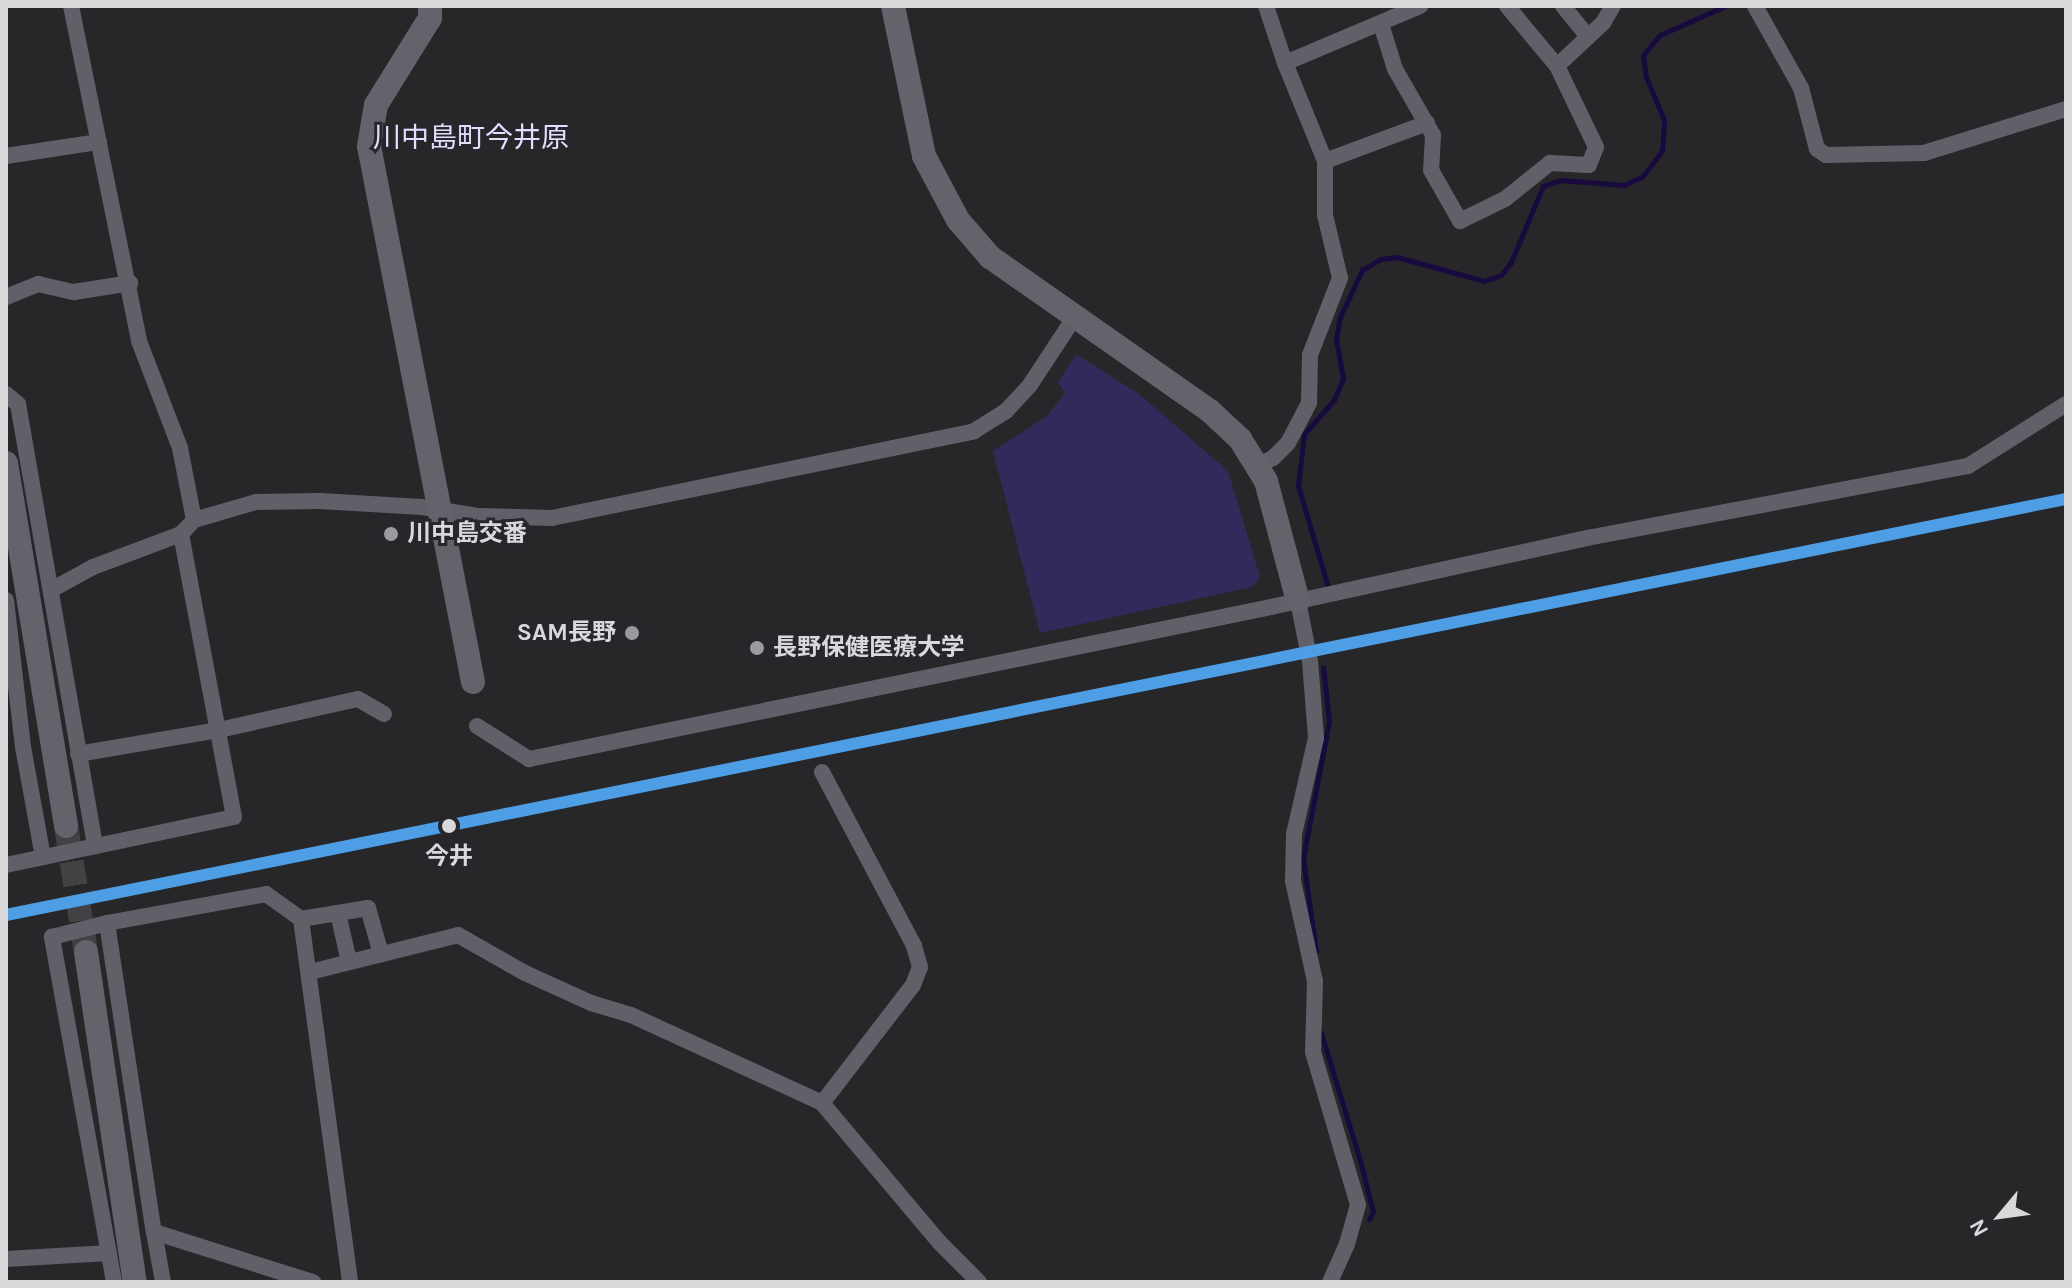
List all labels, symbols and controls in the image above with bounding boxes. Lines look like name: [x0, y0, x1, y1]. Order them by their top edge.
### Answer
district label: 川中島町今井原: [373, 121, 569, 155]
place label: 川中島交番: [407, 520, 527, 548]
marker: 川中島交番: [382, 525, 400, 543]
place label: SAM長野: [517, 619, 616, 647]
marker: SAM長野: [623, 624, 641, 642]
place label: 長野保健医療大学: [773, 634, 965, 662]
marker: 長野保健医療大学: [748, 639, 766, 657]
marker: 今井: [436, 813, 462, 839]
place label: 今井: [425, 843, 473, 871]
north arrow: [1960, 1176, 2040, 1256]
text: N: [1964, 1214, 1994, 1241]

